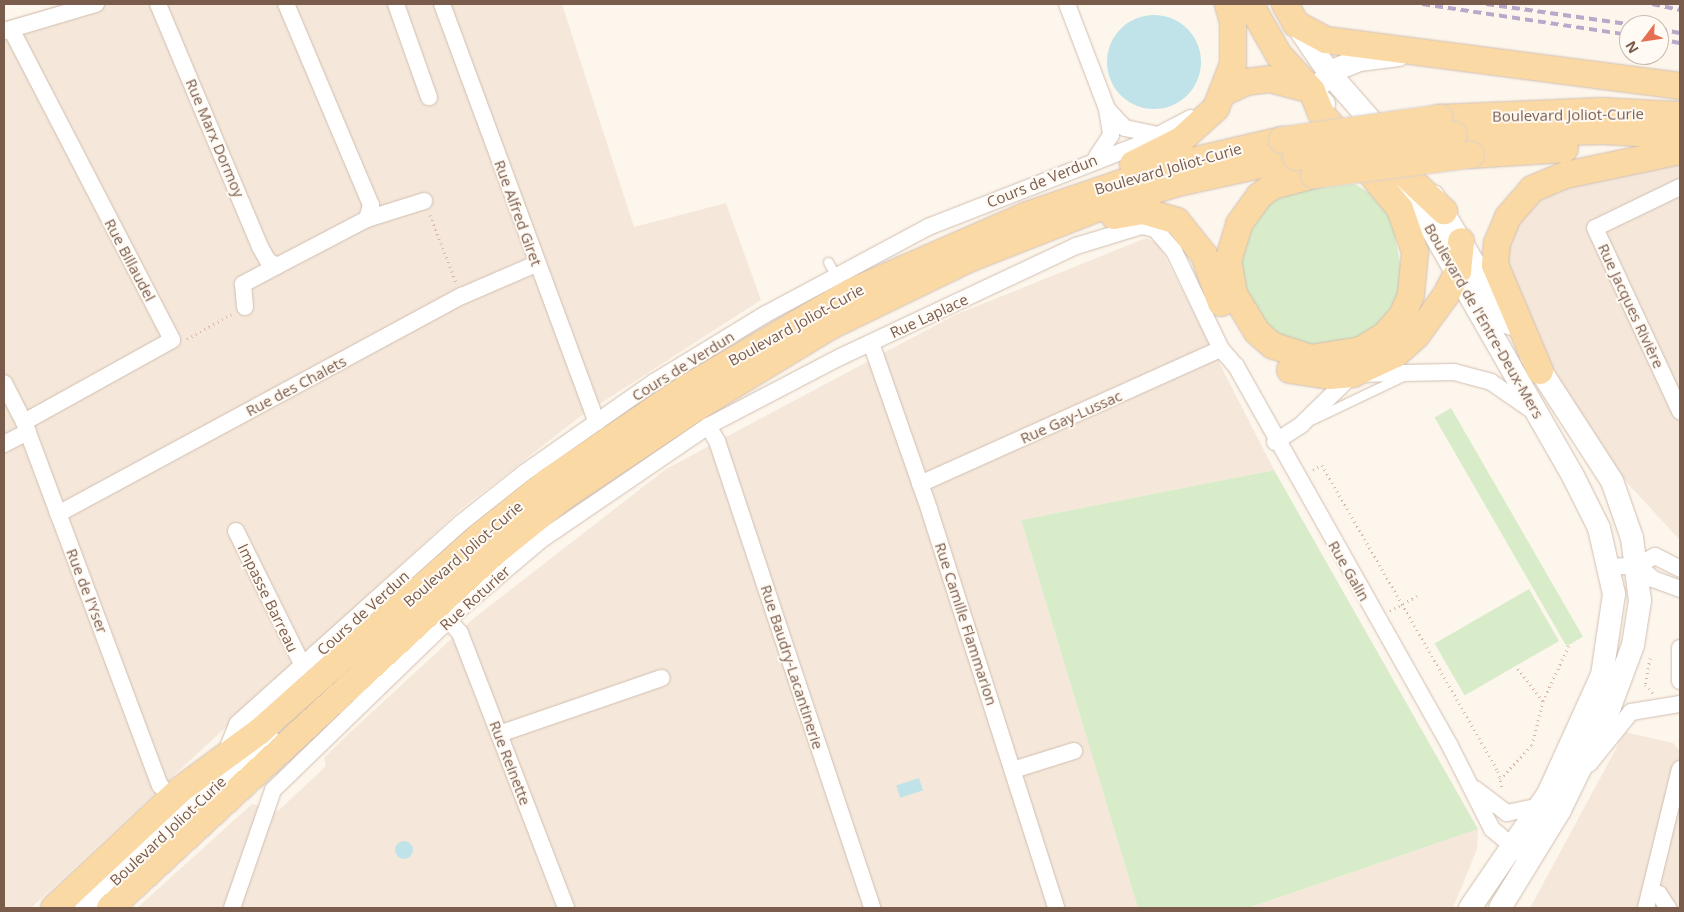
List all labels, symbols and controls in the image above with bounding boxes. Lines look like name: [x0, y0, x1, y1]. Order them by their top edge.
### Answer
north arrow: [1619, 15, 1669, 65]
text: N: [1620, 38, 1643, 57]
street label: Rue Marx Dormoy: [182, 76, 248, 200]
street label: Boulevard Joliot-Curie: [1492, 105, 1644, 125]
street label: Boulevard Joliot-Curie: [1092, 139, 1244, 199]
street label: Cours de Verdun: [984, 151, 1100, 211]
street label: Rue Alfred Giret: [491, 158, 545, 268]
street label: Rue Billaudel: [101, 216, 159, 304]
street label: Boulevard de l'Entre-Deux-Mers: [1421, 220, 1547, 422]
street label: Rue Jacques Rivière: [1594, 241, 1668, 371]
street label: Boulevard Joliot-Curie: [725, 280, 867, 370]
street label: Rue Laplace: [887, 290, 971, 342]
street label: Cours de Verdun: [628, 327, 738, 405]
street label: Rue des Chalets: [243, 352, 349, 420]
street label: Rue Gay-Lussac: [1017, 387, 1125, 447]
street label: Boulevard Joliot-Curie: [400, 497, 526, 611]
street label: Rue Galin: [1325, 538, 1373, 604]
street label: Rue Camille Flammarion: [931, 540, 1001, 708]
street label: Impasse Barreau: [234, 541, 302, 655]
street label: Rue de l'Yser: [63, 546, 111, 636]
street label: Rue Roturier: [436, 562, 514, 634]
street label: Cours de Verdun: [313, 567, 413, 659]
street label: Rue Baudry-Lacantinerie: [757, 583, 827, 751]
street label: Rue Reinette: [486, 718, 534, 808]
street label: Boulevard Joliot-Curie: [106, 773, 230, 889]

